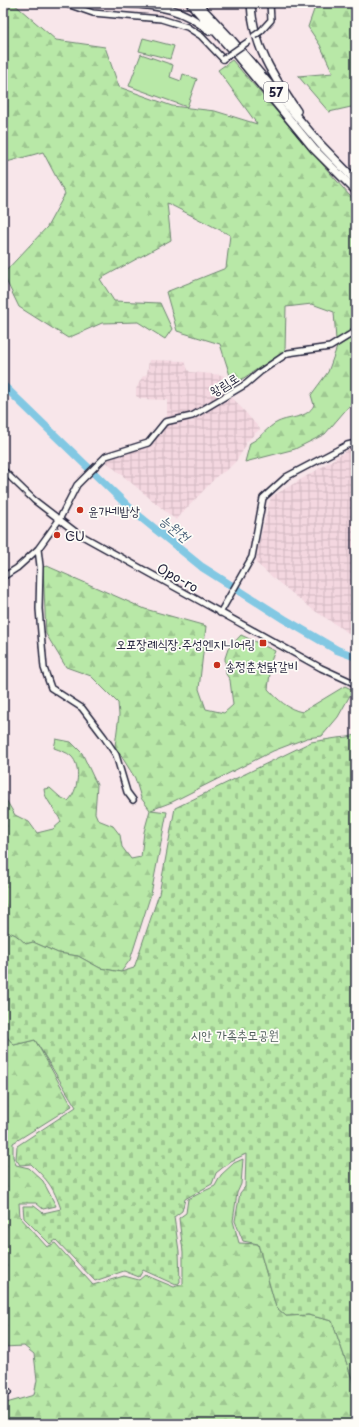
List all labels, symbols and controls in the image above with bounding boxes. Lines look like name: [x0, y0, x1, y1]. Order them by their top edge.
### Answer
road number: 57: [264, 82, 288, 102]
street label: 왕림로: [206, 368, 242, 400]
place label: 윤가네밥상: [88, 501, 140, 520]
marker: 윤가네밥상: [75, 505, 85, 515]
water label: 능원천: [155, 509, 196, 548]
place label: CU: [65, 526, 85, 545]
marker: CU: [52, 530, 62, 540]
street label: Opo-ro: [154, 558, 202, 596]
place label: 오포장례식장.주성엔지니어링: [116, 634, 255, 653]
marker: 오포장례식장.주성엔지니어링: [258, 638, 268, 648]
place label: 송정춘천닭갈비: [225, 656, 298, 675]
marker: 송정춘천닭갈비: [212, 660, 222, 670]
park label: 시안 가족추모공원: [191, 1025, 279, 1044]

